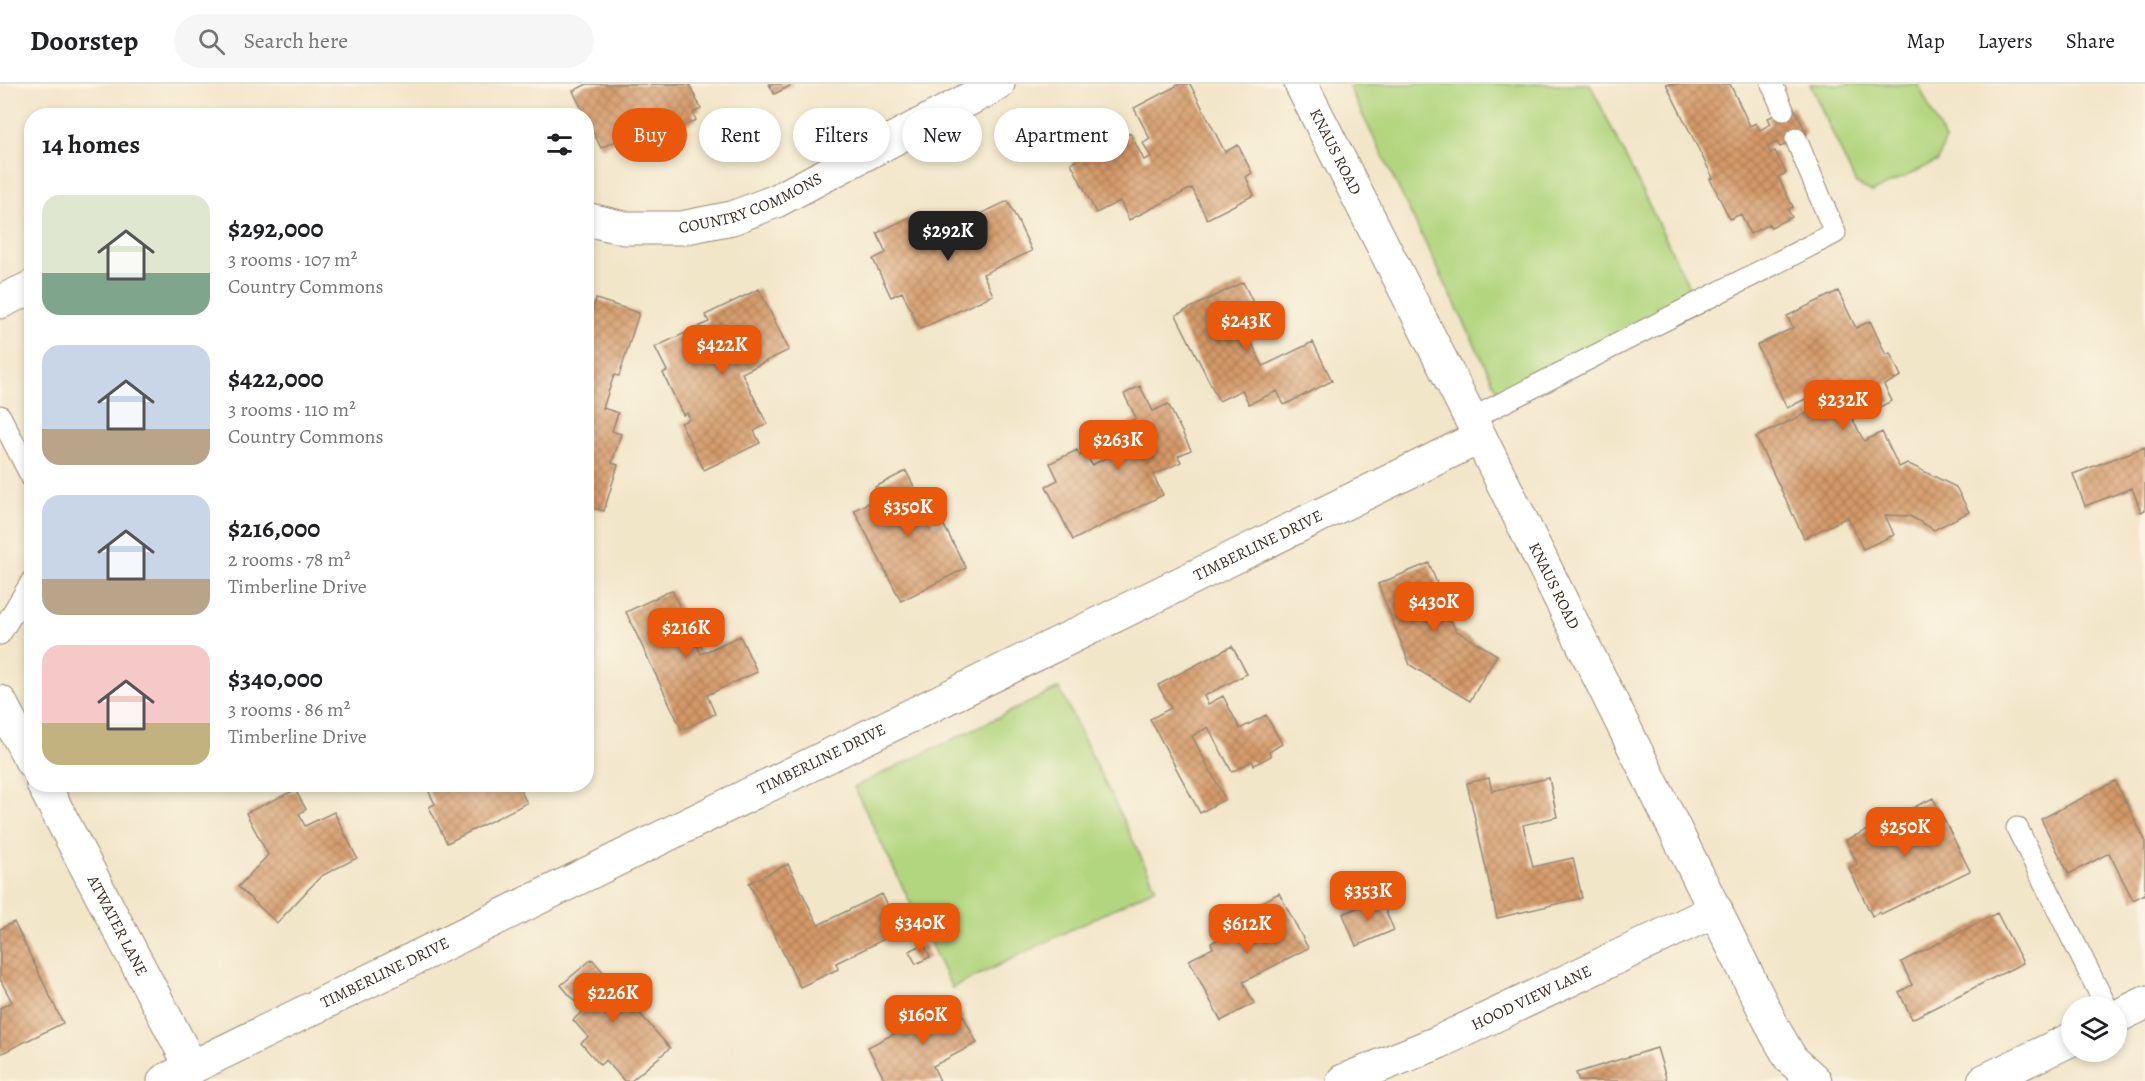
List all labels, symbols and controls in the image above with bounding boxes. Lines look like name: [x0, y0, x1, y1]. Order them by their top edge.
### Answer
search box: [174, 14, 594, 68]
text: Doorstep: [30, 22, 138, 60]
icon: search: [195, 25, 228, 58]
text: Search here: [243, 26, 348, 56]
text: Map: [1906, 27, 1945, 55]
text: Layers: [1978, 27, 2033, 55]
text: Share: [2066, 27, 2115, 55]
street label: KNAUS ROAD: [1304, 105, 1367, 199]
chip: Buy: [612, 108, 687, 162]
chip: Rent: [699, 108, 781, 162]
chip: Filters: [793, 108, 890, 162]
chip: New: [902, 108, 982, 162]
chip: Apartment: [994, 108, 1129, 162]
text: 14 homes: [42, 127, 140, 162]
icon: filters: [543, 128, 576, 161]
street label: COUNTRY COMMONS: [677, 168, 826, 239]
text: $292,000: [228, 211, 324, 246]
pin: $292K: [906, 211, 990, 262]
text: $292K: [922, 217, 974, 244]
icon: home: [90, 219, 162, 291]
text: 3 rooms · 107 m²: [228, 246, 357, 273]
text: Country Commons: [228, 273, 384, 300]
pin: $243K: [1204, 301, 1288, 352]
text: $243K: [1221, 307, 1271, 334]
pin: $422K: [680, 325, 764, 376]
text: $422K: [696, 331, 748, 358]
text: $422,000: [228, 361, 324, 396]
icon: home: [90, 369, 162, 441]
pin: $232K: [1801, 380, 1885, 431]
text: $232K: [1818, 386, 1868, 413]
text: 3 rooms · 110 m²: [228, 396, 356, 423]
pin: $263K: [1076, 420, 1160, 471]
text: Country Commons: [228, 423, 384, 450]
text: $263K: [1093, 426, 1143, 453]
pin: $350K: [866, 487, 950, 538]
text: $350K: [883, 493, 933, 520]
street label: TIMBERLINE DRIVE: [1190, 505, 1326, 586]
text: $216,000: [228, 511, 320, 546]
icon: home: [90, 519, 162, 591]
street label: KNAUS ROAD: [1523, 539, 1585, 633]
text: 2 rooms · 78 m²: [228, 546, 351, 573]
text: Timberline Drive: [228, 573, 367, 600]
pin: $430K: [1392, 582, 1476, 633]
text: $430K: [1409, 588, 1459, 615]
pin: $216K: [644, 608, 728, 659]
text: $216K: [662, 614, 710, 641]
text: $340,000: [228, 661, 323, 696]
icon: home: [90, 669, 162, 741]
text: 3 rooms · 86 m²: [228, 696, 350, 723]
street label: TIMBERLINE DRIVE: [753, 718, 890, 800]
text: Timberline Drive: [228, 723, 367, 750]
pin: $250K: [1863, 807, 1947, 858]
text: $250K: [1880, 813, 1930, 840]
street label: ATWATER LANE: [81, 871, 153, 980]
pin: $353K: [1326, 871, 1410, 922]
text: $353K: [1344, 877, 1392, 904]
pin: $340K: [878, 903, 962, 954]
pin: $612K: [1205, 904, 1289, 955]
text: $340K: [895, 909, 945, 936]
text: $612K: [1223, 910, 1271, 937]
street label: TIMBERLINE DRIVE: [317, 932, 453, 1014]
street label: HOOD VIEW LANE: [1468, 960, 1595, 1036]
pin: $226K: [571, 973, 655, 1024]
text: $226K: [587, 979, 639, 1006]
pin: $160K: [881, 995, 965, 1046]
map controls: [2061, 996, 2127, 1062]
button: layers: [2061, 996, 2127, 1062]
text: $160K: [898, 1001, 948, 1028]

